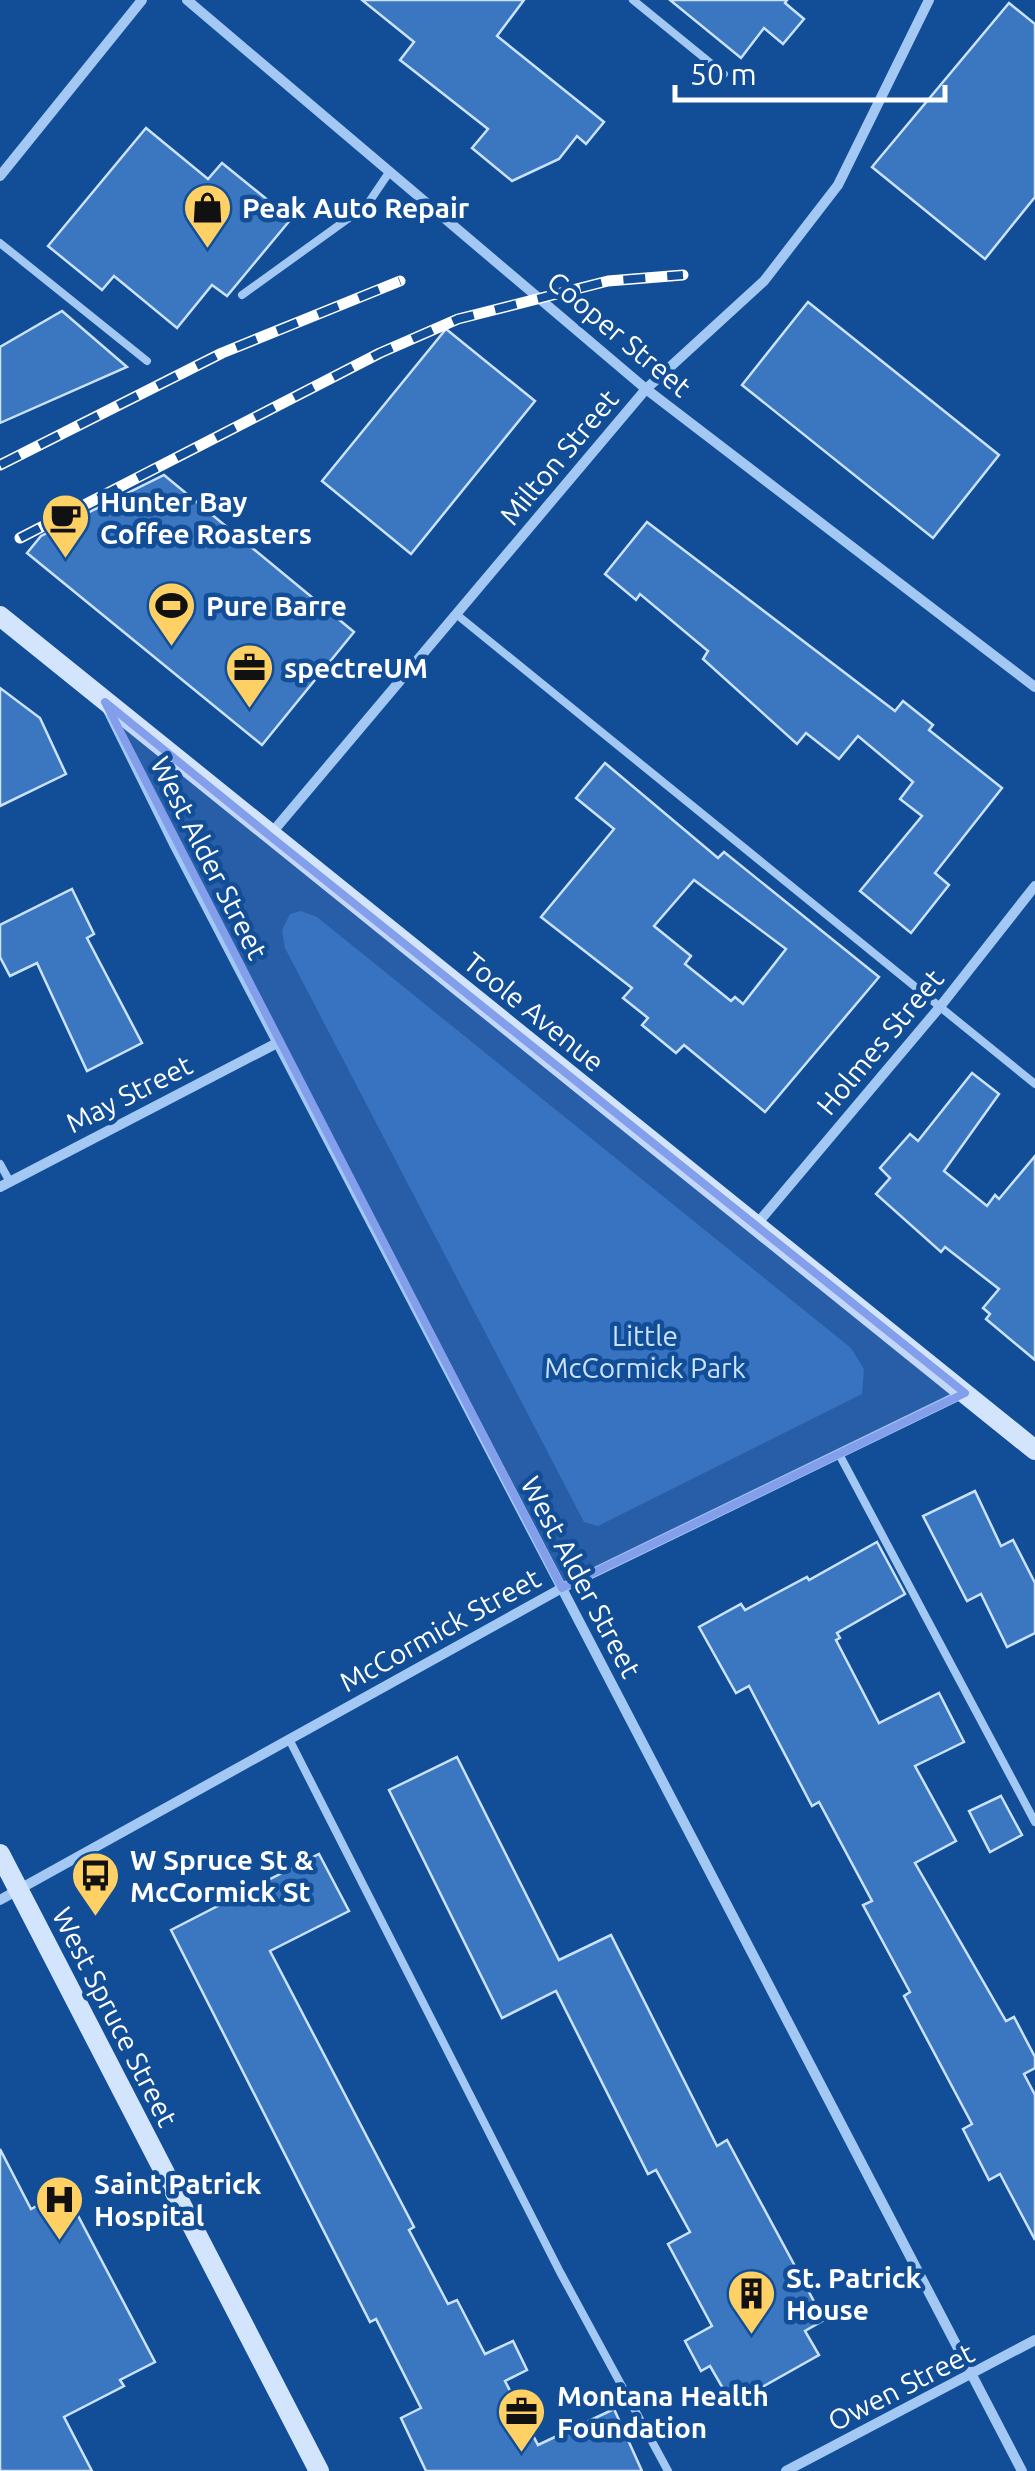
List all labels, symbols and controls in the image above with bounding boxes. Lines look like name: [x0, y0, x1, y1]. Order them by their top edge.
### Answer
scale bar: [675, 40, 945, 102]
text: 50 m: [690, 57, 757, 91]
shop icon: Peak Auto Repair: [181, 182, 233, 250]
place label: Peak Auto Repair: [242, 192, 470, 223]
street label: Cooper Street: [542, 265, 697, 402]
street label: Milton Street: [493, 383, 624, 530]
place label: Hunter Bay Coffee Roasters: [100, 486, 312, 549]
cafe icon: Hunter Bay Coffee Roasters: [39, 492, 91, 560]
sports icon: Pure Barre: [145, 580, 197, 648]
place label: Pure Barre: [206, 590, 347, 621]
office icon: spectreUM: [223, 642, 275, 710]
place label: spectreUM: [284, 652, 428, 683]
street label: West Alder Street: [145, 751, 274, 964]
street label: Toole Avenue: [458, 946, 610, 1077]
street label: Holmes Street: [810, 963, 949, 1120]
street label: May Street: [61, 1049, 197, 1138]
park label: Little McCormick Park: [544, 1320, 746, 1383]
street label: West Alder Street: [515, 1471, 647, 1683]
street label: McCormick Street: [334, 1562, 545, 1697]
place label: W Spruce St & McCormick St: [130, 1844, 314, 1907]
bus stop icon: W Spruce St & McCormick St: [69, 1850, 121, 1918]
street label: West Spruce Street: [47, 1902, 184, 2131]
place label: Saint Patrick Hospital: [94, 2168, 262, 2231]
hospital icon: Saint Patrick Hospital: [33, 2174, 85, 2242]
place label: St. Patrick House: [786, 2262, 921, 2325]
building icon: St. Patrick House: [725, 2268, 777, 2336]
street label: Owen Street: [823, 2337, 979, 2437]
place label: Montana Health Foundation: [557, 2380, 769, 2443]
office icon: Montana Health Foundation: [496, 2386, 548, 2454]

